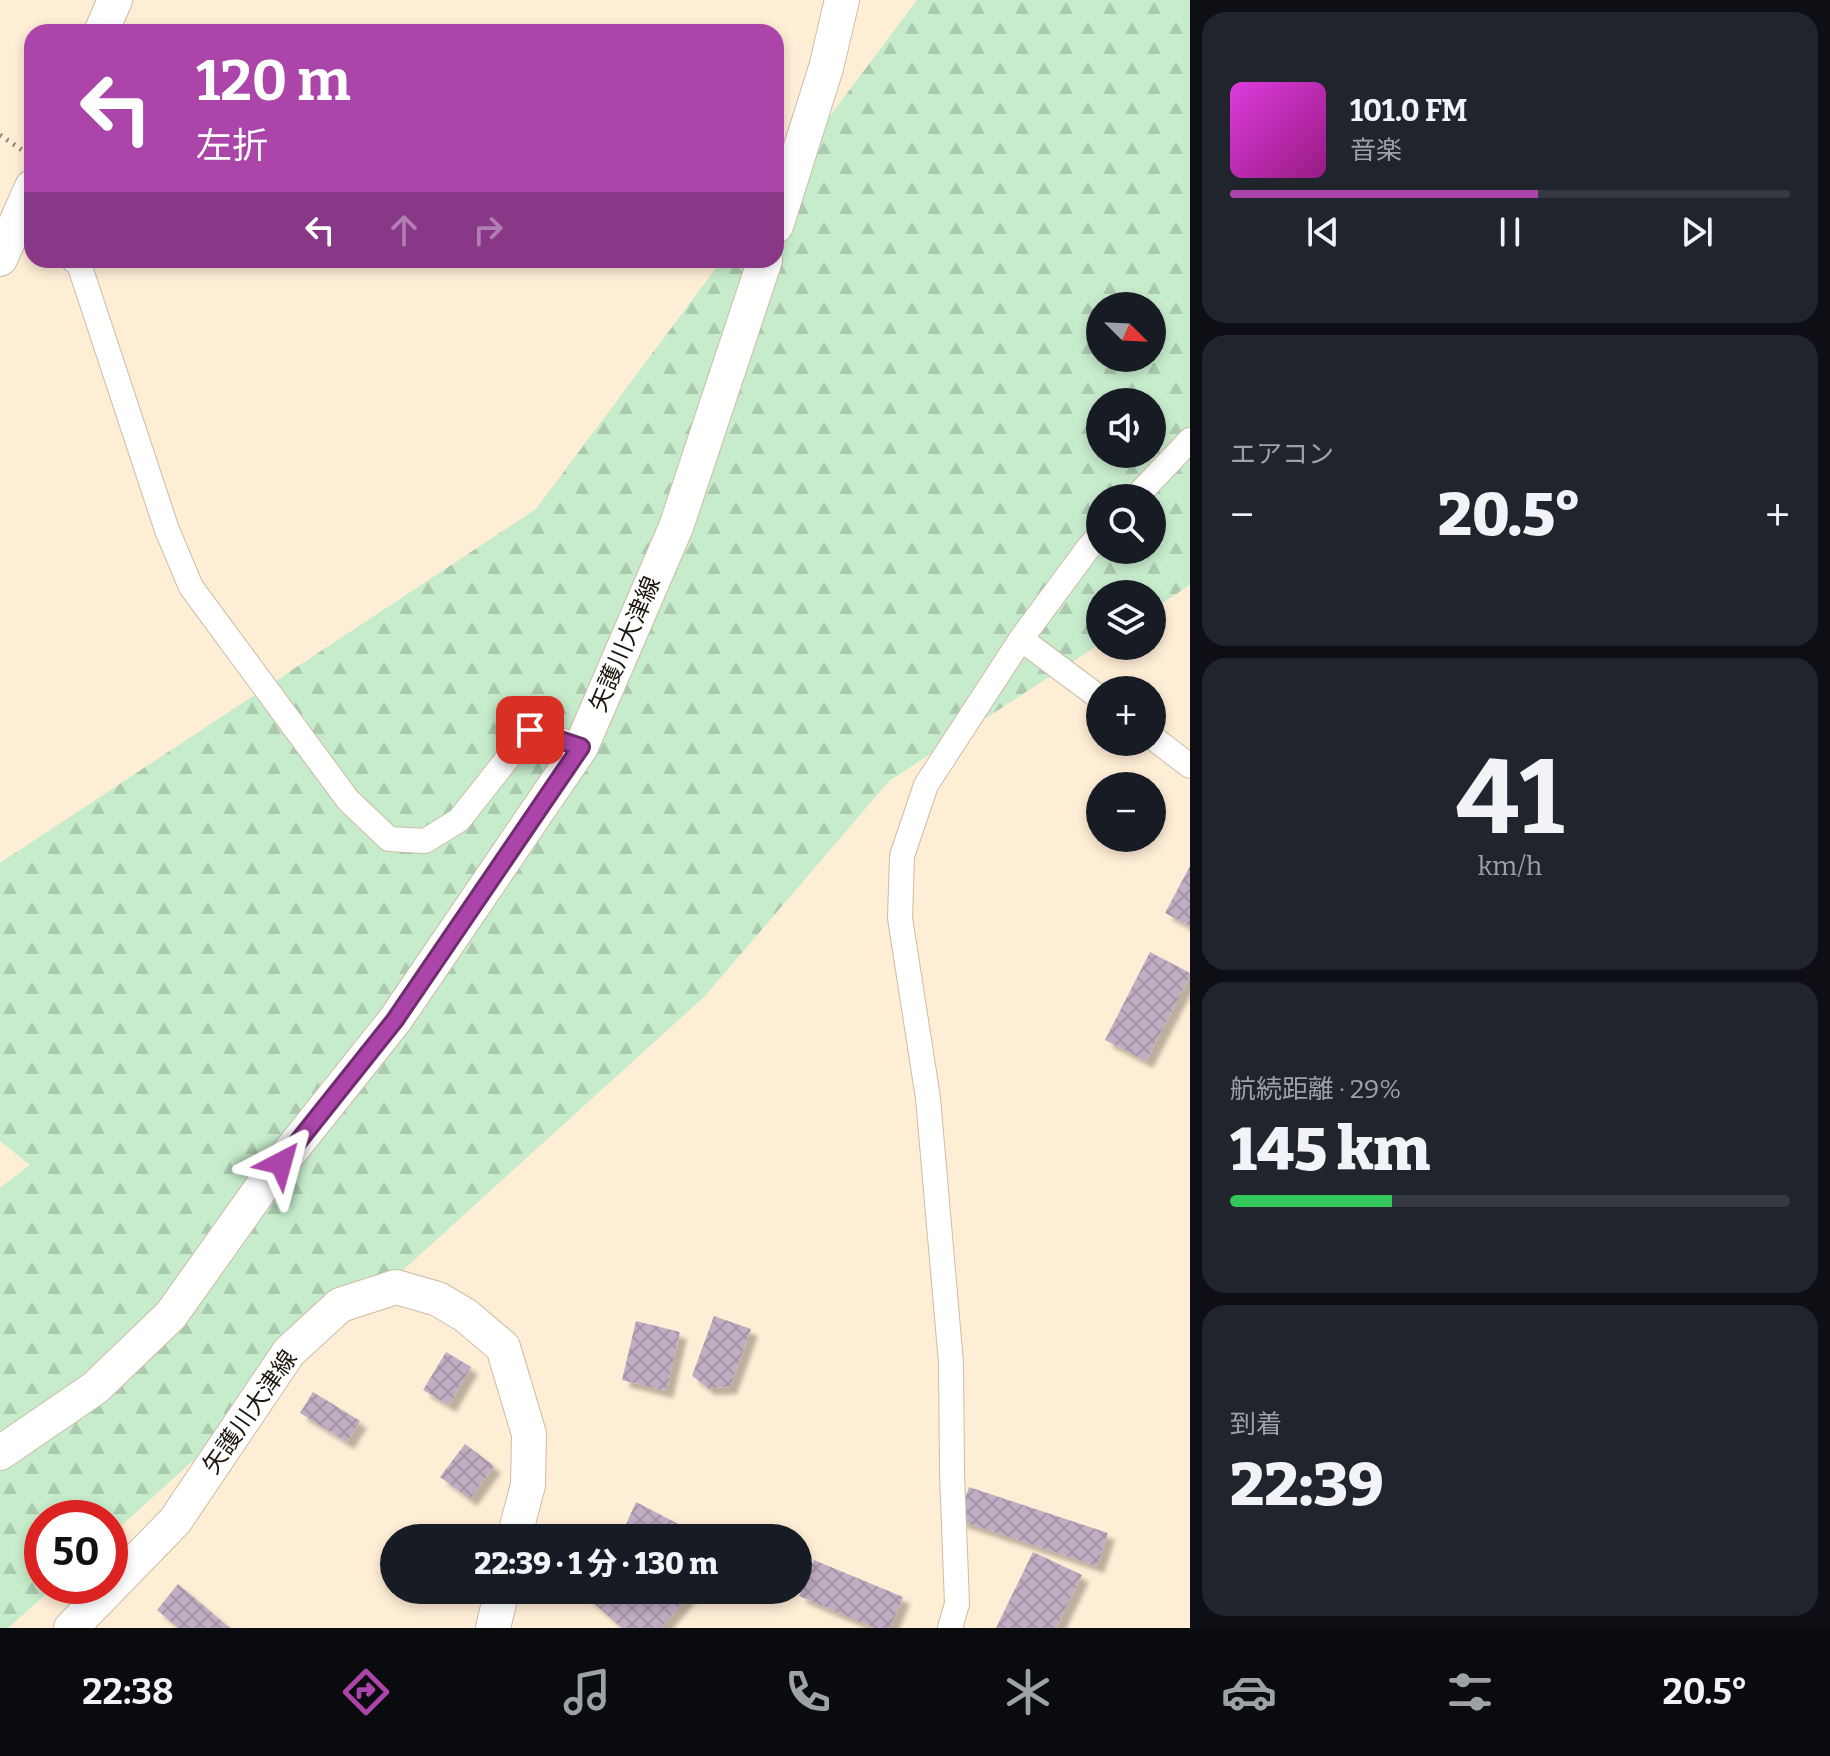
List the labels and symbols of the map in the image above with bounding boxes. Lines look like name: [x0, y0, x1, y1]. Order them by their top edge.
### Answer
north arrow: [1086, 292, 1166, 372]
street label: 矢護川大津線: [584, 572, 666, 716]
pin: [496, 696, 564, 764]
position arrow: [239, 1121, 323, 1205]
street label: 矢護川大津線: [197, 1345, 303, 1479]
speed limit sign: 50: [24, 1500, 128, 1604]

